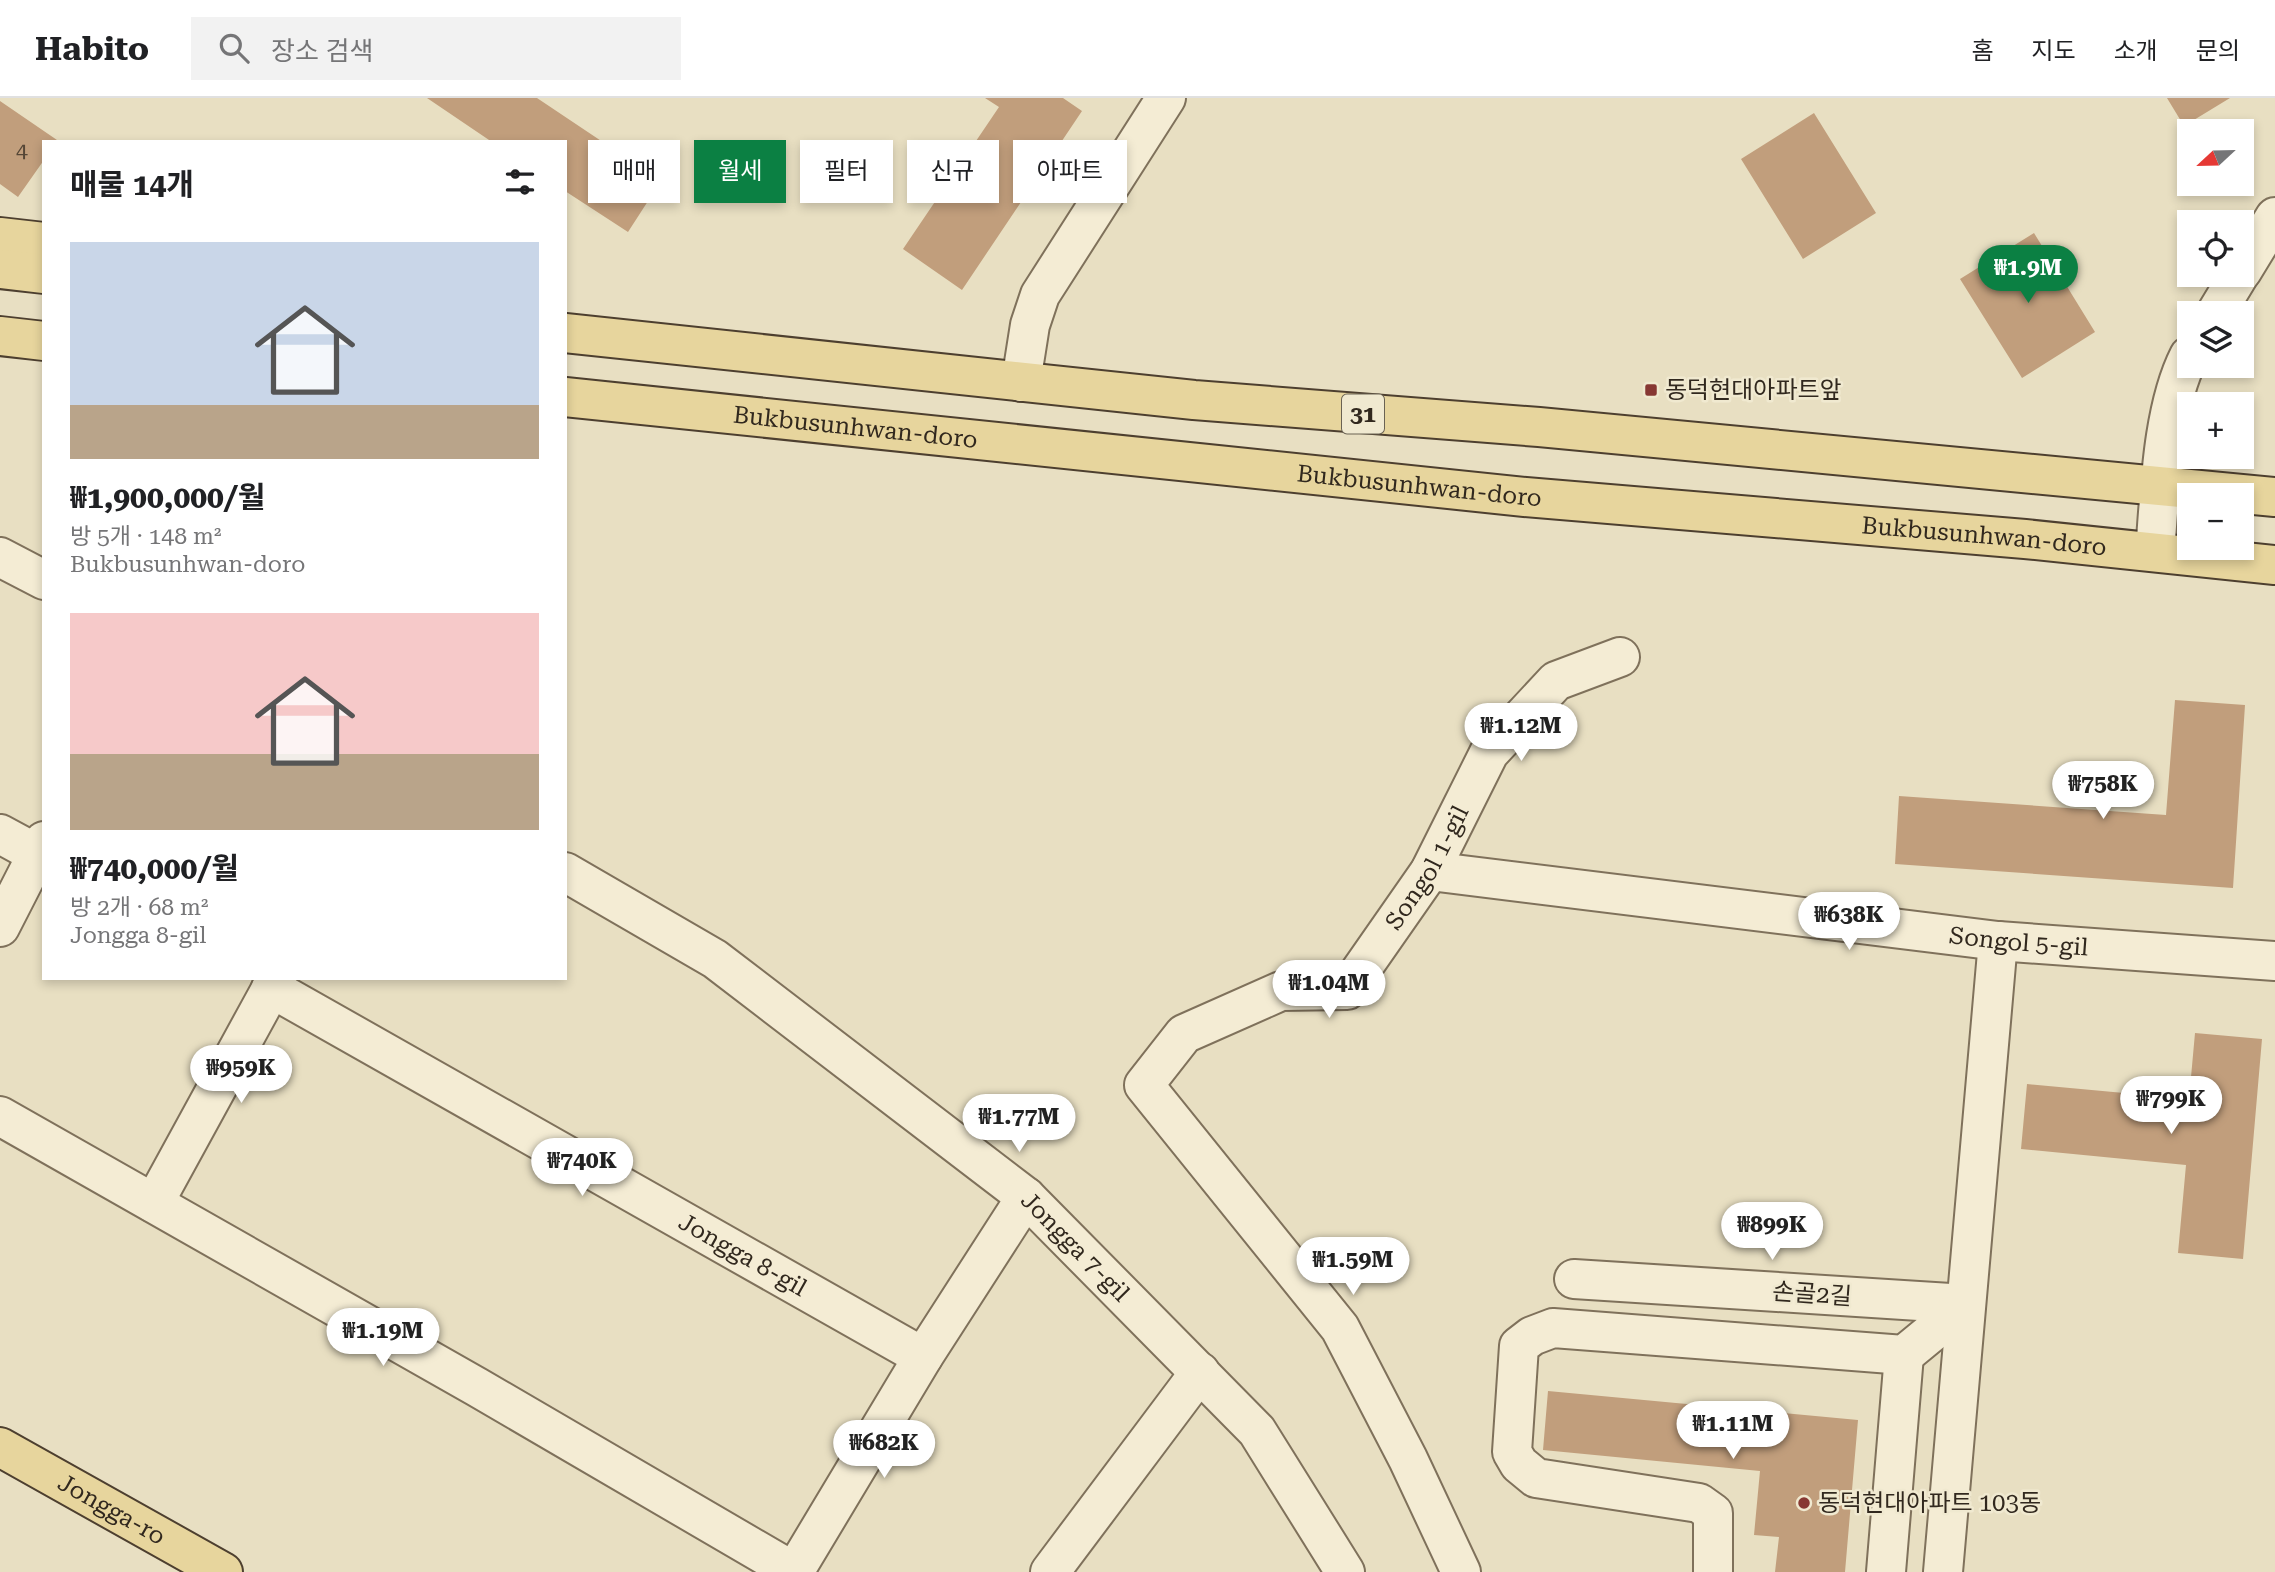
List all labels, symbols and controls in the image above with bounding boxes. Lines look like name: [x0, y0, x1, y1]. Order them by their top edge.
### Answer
search box: [191, 17, 681, 80]
text: Habito: [35, 29, 149, 68]
icon: search: [215, 29, 253, 67]
text: 장소 검색: [271, 36, 373, 66]
text: 홈: [1971, 37, 1993, 65]
text: 지도: [2031, 37, 2076, 65]
text: 소개: [2114, 37, 2158, 65]
text: 문의: [2196, 37, 2240, 65]
north arrow: [2177, 119, 2254, 196]
map controls: [2177, 119, 2254, 560]
house number: 4: [16, 139, 28, 163]
chip: 매매: [588, 140, 680, 203]
chip: 월세: [694, 140, 786, 203]
chip: 필터: [800, 140, 893, 203]
chip: 신규: [907, 140, 999, 203]
chip: 아파트: [1013, 140, 1127, 203]
icon: filters: [501, 163, 539, 201]
text: 매물 14개: [70, 167, 194, 202]
button: locate: [2177, 210, 2254, 287]
pin: ₩1.9M: [1979, 246, 2077, 305]
text: ₩1.9M: [1994, 254, 2062, 281]
icon: home: [242, 287, 368, 413]
button: layers: [2177, 301, 2254, 378]
place label: 동덕현대아파트앞: [1665, 376, 1842, 404]
marker: 동덕현대아파트앞: [1643, 382, 1659, 398]
button: +: [2177, 392, 2254, 469]
road number: 31: [1342, 394, 1384, 434]
street label: Bukbusunhwan-doro: [732, 401, 979, 454]
street label: Bukbusunhwan-doro: [1296, 459, 1543, 512]
text: ₩1,900,000/월: [70, 480, 265, 515]
button: −: [2177, 483, 2254, 560]
street label: Bukbusunhwan-doro: [1861, 511, 2108, 561]
text: 방 5개 · 148 m²: [70, 523, 221, 550]
text: Bukbusunhwan-doro: [70, 551, 305, 578]
icon: home: [242, 658, 368, 784]
pin: ₩1.12M: [1464, 704, 1578, 763]
text: ₩1.12M: [1481, 712, 1561, 739]
pin: ₩758K: [2054, 762, 2152, 821]
text: ₩758K: [2068, 770, 2138, 797]
street label: Songol 1-gil: [1379, 801, 1474, 935]
text: ₩740,000/월: [70, 851, 239, 886]
pin: ₩638K: [1800, 892, 1898, 952]
text: 방 2개 · 68 m²: [70, 894, 208, 921]
text: ₩638K: [1814, 901, 1884, 928]
street label: Songol 5-gil: [1948, 921, 2089, 961]
text: Jongga 8-gil: [70, 922, 206, 949]
pin: ₩1.04M: [1272, 960, 1386, 1020]
text: ₩1.04M: [1289, 969, 1369, 996]
pin: ₩959K: [192, 1046, 290, 1105]
text: ₩959K: [206, 1054, 276, 1081]
pin: ₩799K: [2122, 1076, 2220, 1136]
text: ₩799K: [2136, 1085, 2206, 1112]
pin: ₩1.77M: [962, 1094, 1076, 1154]
text: ₩1.77M: [979, 1103, 1059, 1130]
pin: ₩740K: [533, 1138, 631, 1198]
text: ₩740K: [547, 1147, 617, 1174]
street label: Jongga 7-gil: [1015, 1186, 1135, 1307]
pin: ₩899K: [1723, 1202, 1821, 1262]
street label: Jongga 8-gil: [674, 1208, 812, 1302]
text: ₩899K: [1737, 1211, 1807, 1238]
pin: ₩1.59M: [1296, 1238, 1410, 1297]
text: ₩1.59M: [1313, 1246, 1393, 1273]
street label: 손골2길: [1771, 1277, 1853, 1311]
pin: ₩1.19M: [326, 1308, 440, 1368]
text: ₩1.19M: [343, 1317, 423, 1344]
pin: ₩1.11M: [1676, 1402, 1790, 1461]
text: ₩1.11M: [1693, 1410, 1773, 1437]
pin: ₩682K: [835, 1420, 933, 1480]
text: ₩682K: [849, 1429, 919, 1456]
street label: Jongga-ro: [53, 1468, 170, 1551]
place label: 동덕현대아파트 103동: [1818, 1489, 2041, 1517]
marker: 동덕현대아파트 103동: [1796, 1495, 1812, 1511]

